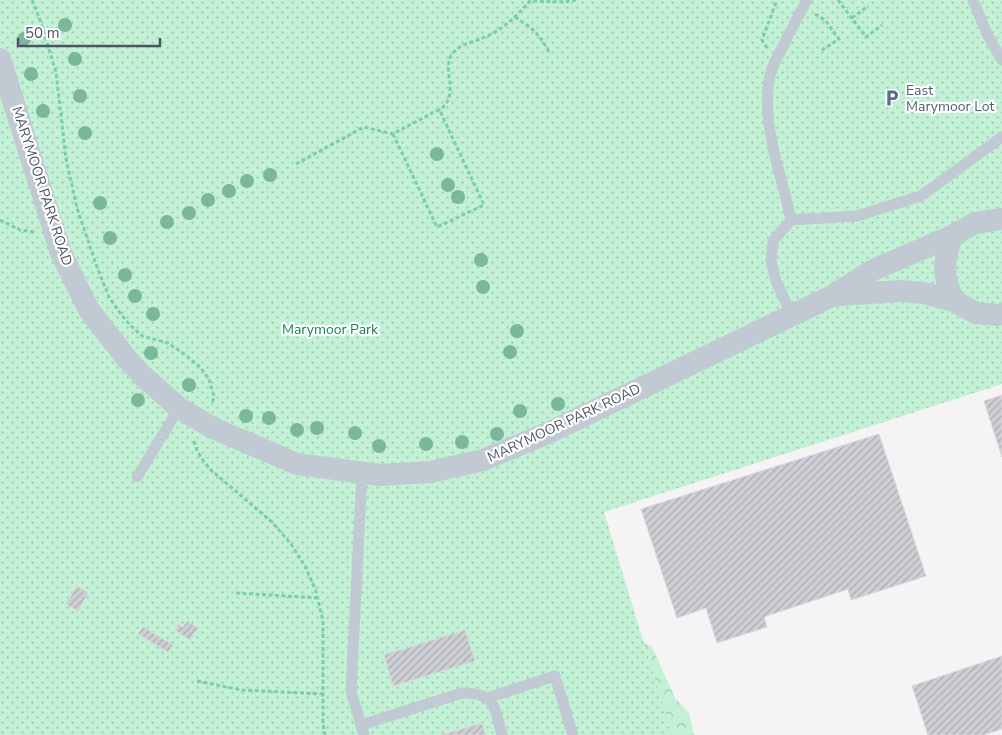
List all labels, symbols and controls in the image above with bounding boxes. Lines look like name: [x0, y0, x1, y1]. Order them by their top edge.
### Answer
scale bar: [18, 15, 160, 47]
text: 50 m: [25, 23, 60, 43]
place label: East Marymoor Lot: [906, 81, 994, 116]
parking icon: East Marymoor Lot: [882, 88, 902, 108]
street label: MARYMOOR PARK ROAD: [7, 104, 77, 268]
park label: Marymoor Park: [282, 320, 379, 339]
street label: MARYMOOR PARK ROAD: [484, 379, 644, 467]

